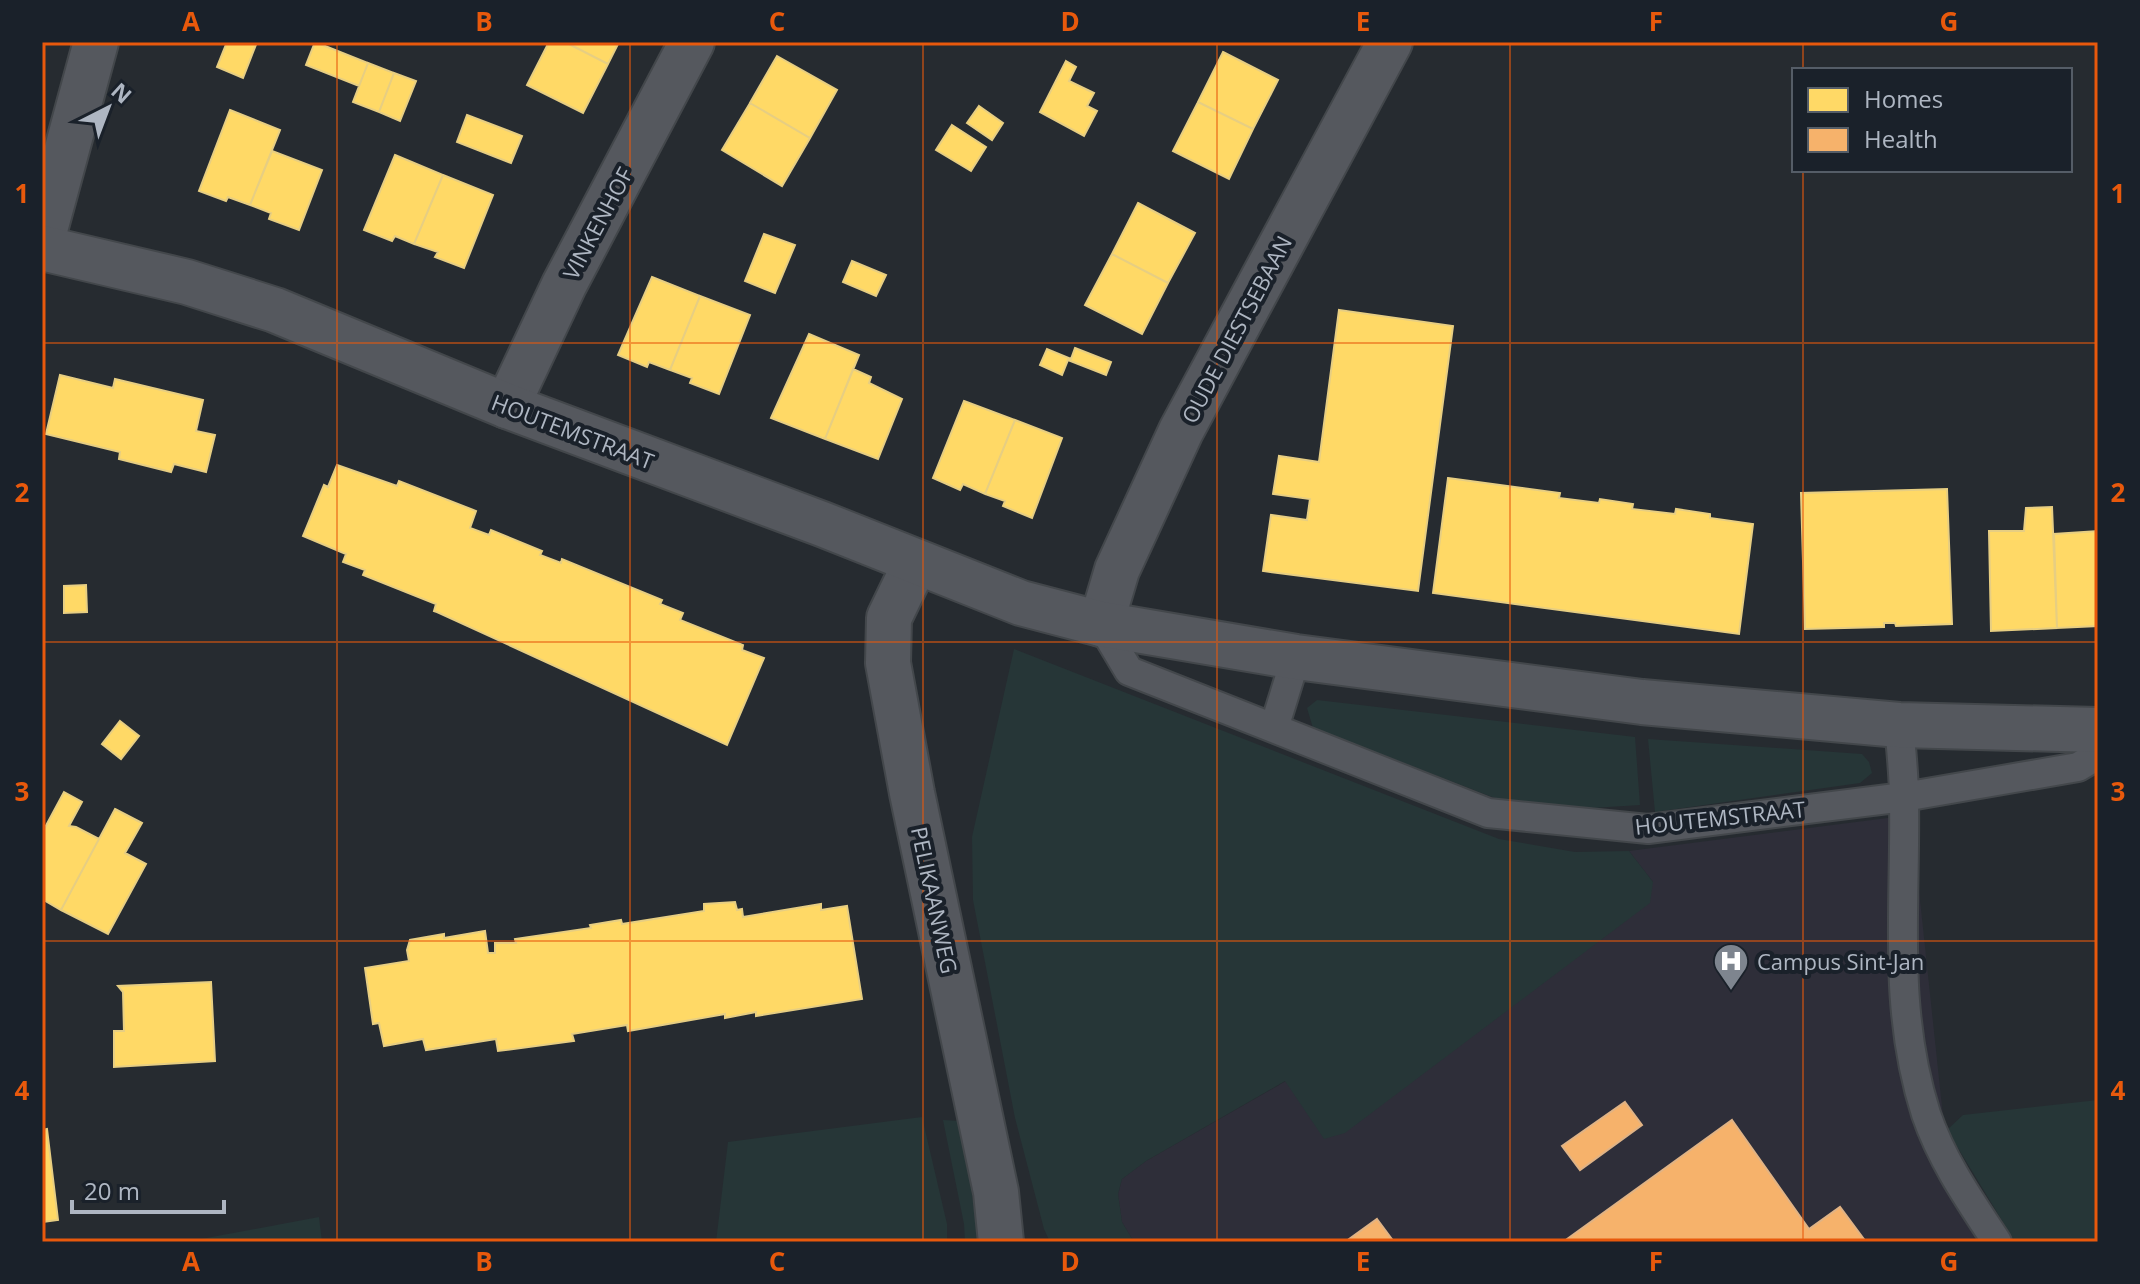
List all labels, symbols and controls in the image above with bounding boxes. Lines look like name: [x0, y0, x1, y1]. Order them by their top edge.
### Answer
text: A: [182, 3, 200, 39]
text: B: [475, 3, 493, 39]
text: C: [769, 3, 785, 39]
text: D: [1060, 3, 1080, 39]
text: E: [1356, 3, 1370, 39]
text: F: [1649, 3, 1663, 39]
text: G: [1940, 3, 1958, 39]
north arrow: [68, 68, 148, 148]
legend: [1792, 68, 2072, 172]
text: N: [105, 75, 139, 110]
text: Homes: [1864, 82, 1943, 115]
text: Health: [1864, 122, 1938, 155]
street label: VINKENHOF: [555, 162, 639, 284]
text: 1: [15, 175, 29, 211]
text: 1: [2111, 175, 2125, 211]
street label: OUDE DIESTSEBAAN: [1174, 230, 1298, 428]
street label: HOUTEMSTRAAT: [488, 386, 658, 476]
text: 2: [15, 474, 30, 510]
text: 2: [2111, 474, 2126, 510]
text: 3: [15, 773, 29, 809]
text: 3: [2111, 773, 2125, 809]
street label: HOUTEMSTRAAT: [1633, 793, 1807, 841]
street label: PELIKAANWEG: [905, 824, 965, 976]
hospital icon: Campus Sint-Jan: [1712, 942, 1750, 992]
place label: Campus Sint-Jan: [1757, 946, 1924, 976]
text: 4: [15, 1072, 30, 1108]
text: 4: [2111, 1072, 2126, 1108]
scale bar: [72, 1164, 224, 1214]
text: 20 m: [84, 1174, 140, 1207]
text: A: [182, 1243, 200, 1279]
text: B: [475, 1243, 493, 1279]
text: C: [769, 1243, 785, 1279]
text: D: [1060, 1243, 1080, 1279]
text: E: [1356, 1243, 1370, 1279]
text: F: [1649, 1243, 1663, 1279]
text: G: [1940, 1243, 1958, 1279]

